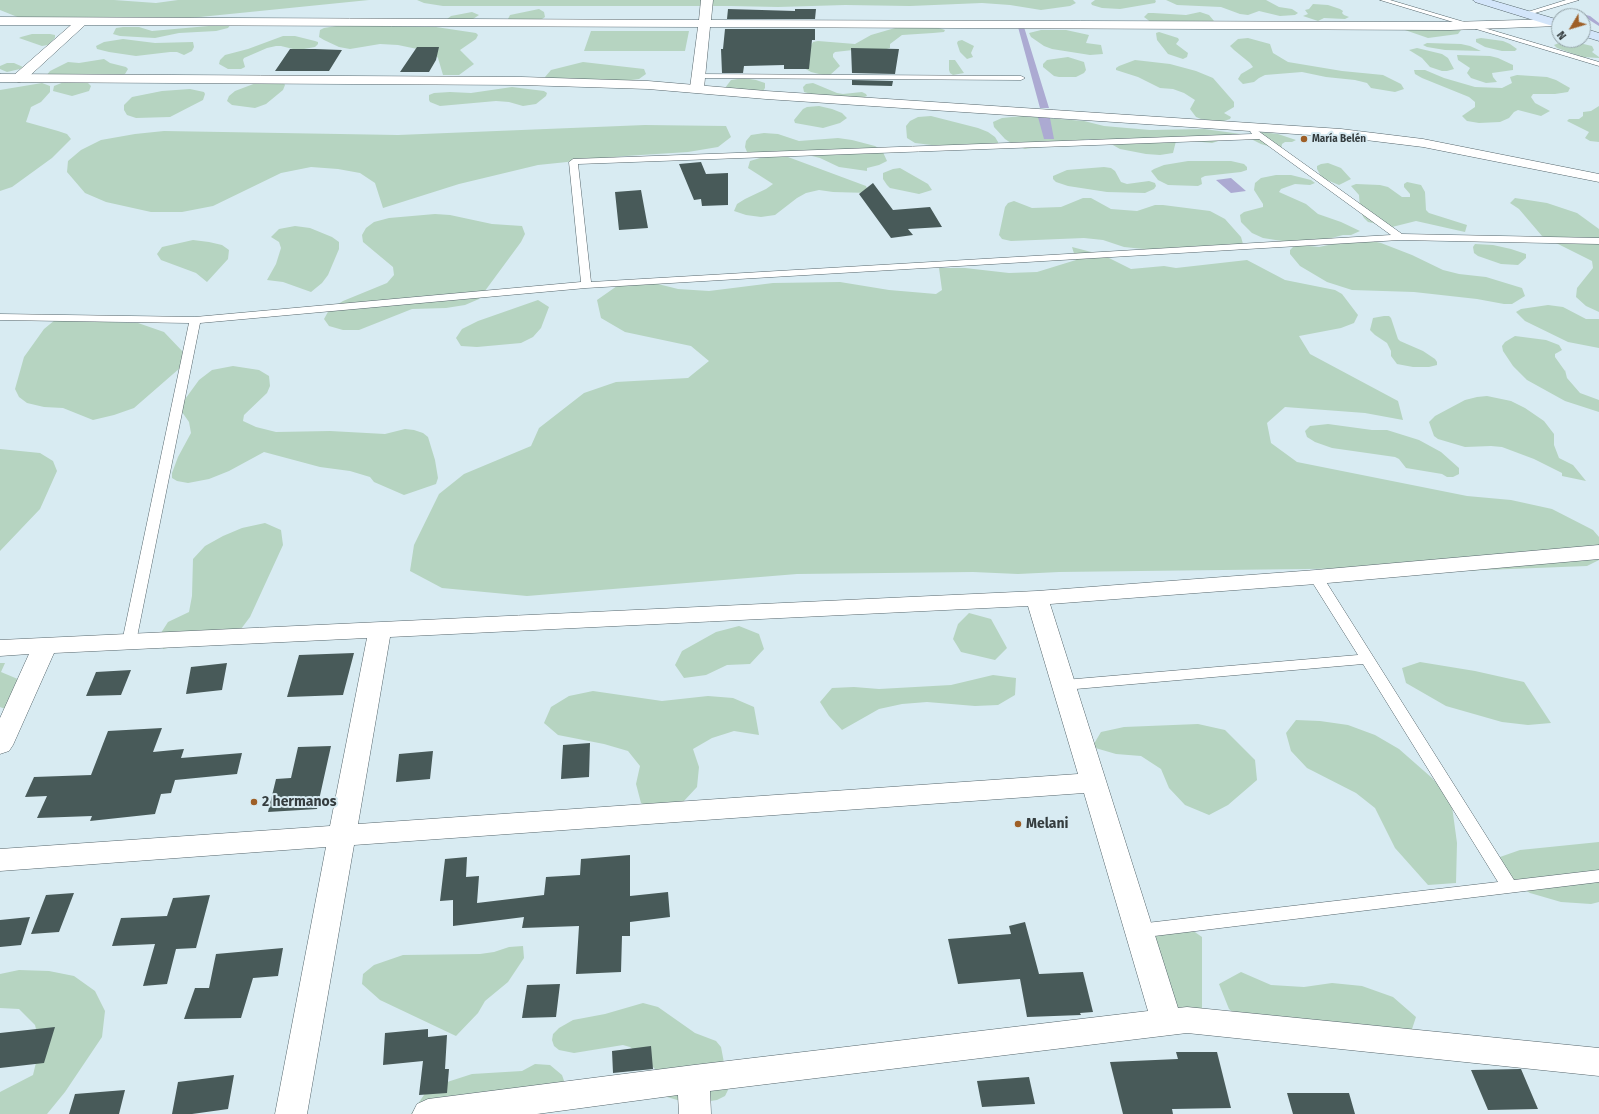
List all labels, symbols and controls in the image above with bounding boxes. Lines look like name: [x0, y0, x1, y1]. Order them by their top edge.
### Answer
north arrow: [1551, 8, 1591, 48]
text: N: [1555, 28, 1569, 42]
place label: María Belén: [1312, 133, 1366, 145]
marker: María Belén: [1299, 134, 1309, 144]
place label: 2 hermanos: [262, 794, 336, 810]
marker: 2 hermanos: [249, 797, 259, 807]
place label: Melani: [1026, 816, 1069, 832]
marker: Melani: [1013, 819, 1023, 829]

